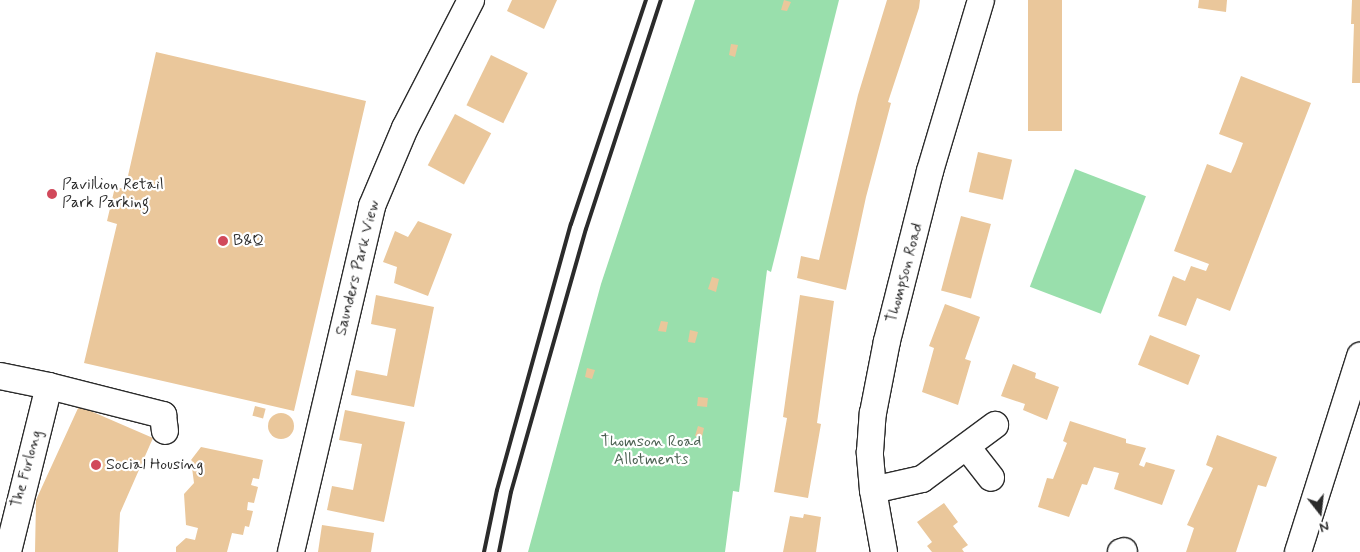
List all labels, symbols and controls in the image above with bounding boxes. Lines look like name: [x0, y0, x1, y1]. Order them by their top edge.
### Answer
place label: Pavillion Retail Park Parking: [62, 175, 160, 213]
marker: Pavillion Retail Park Parking: [46, 188, 58, 200]
street label: Saunders Park View: [332, 201, 384, 335]
street label: Thompson Road: [883, 222, 927, 324]
place label: B&Q: [233, 231, 264, 251]
marker: B&Q: [217, 235, 229, 247]
street label: The Furlong: [8, 430, 46, 508]
park label: Thomson Road Allotments: [602, 432, 700, 470]
place label: Social Housing: [106, 455, 203, 475]
marker: Social Housing: [90, 459, 102, 471]
north arrow: [1295, 487, 1345, 537]
text: N: [1317, 516, 1331, 536]

